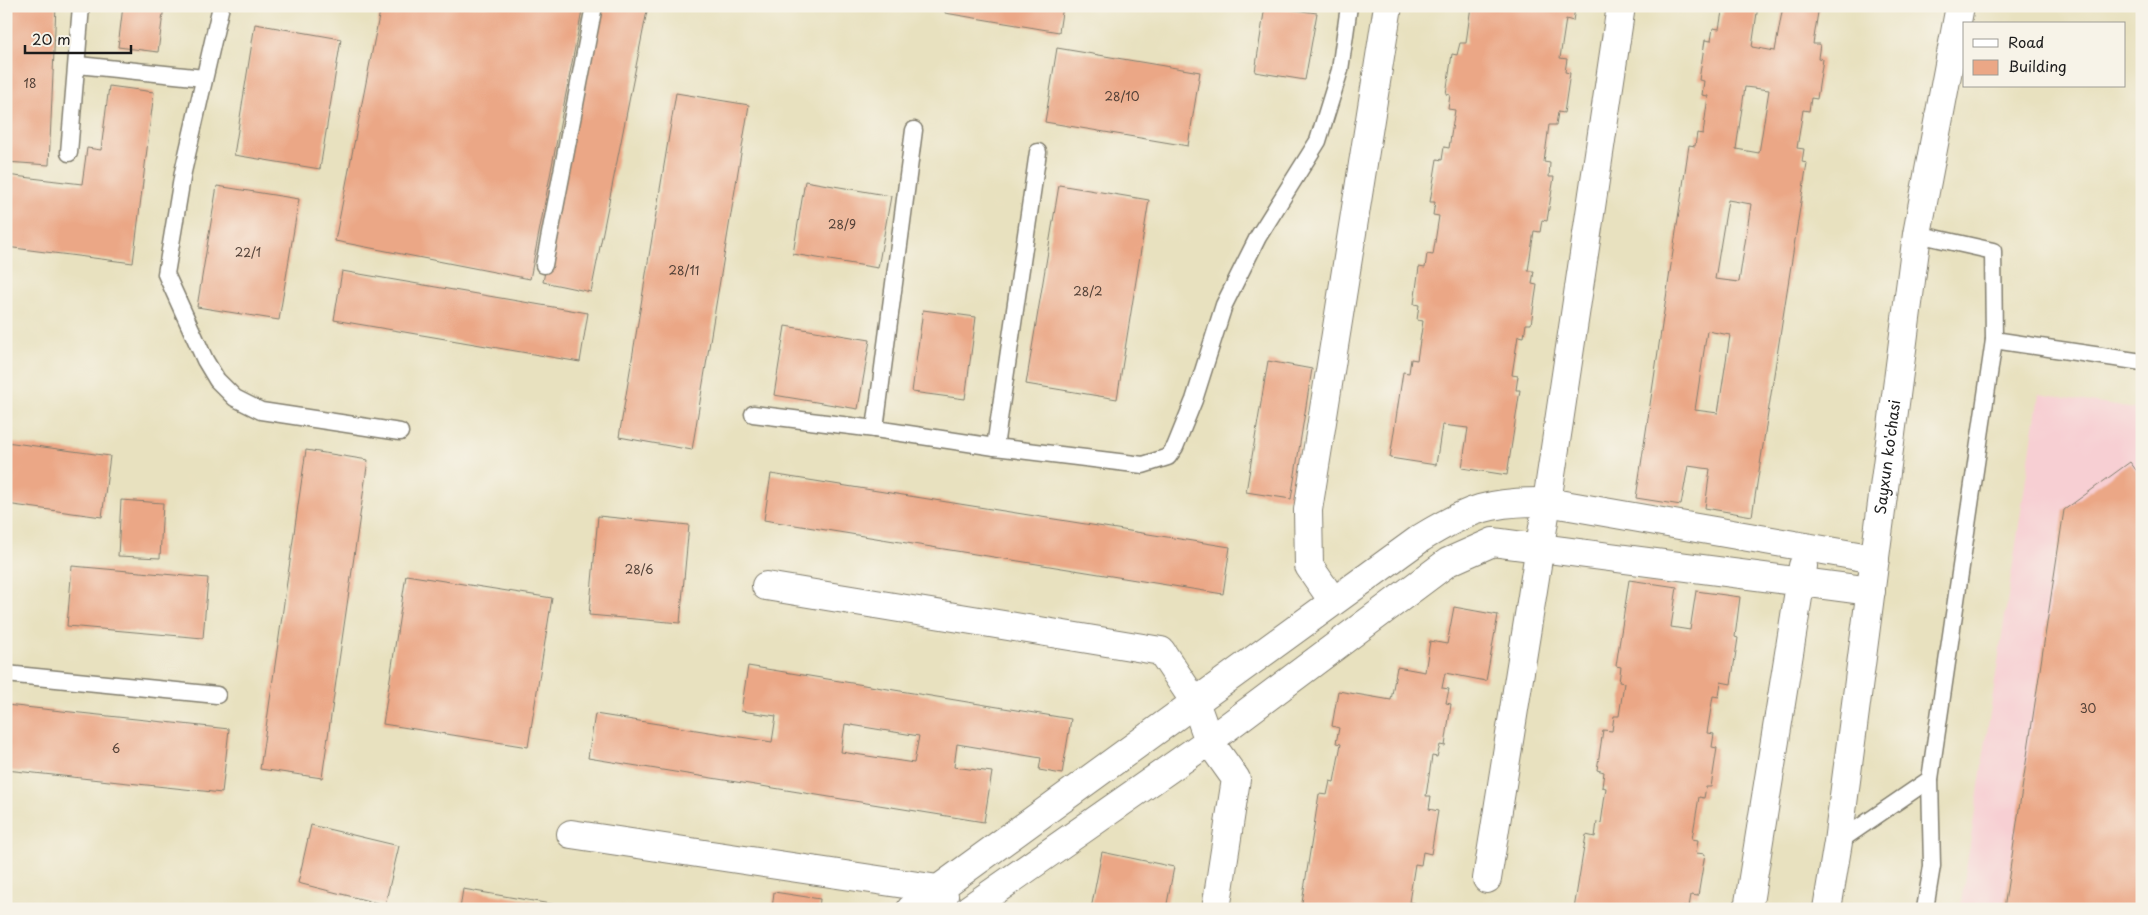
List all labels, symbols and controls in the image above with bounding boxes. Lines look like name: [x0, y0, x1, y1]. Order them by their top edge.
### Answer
scale bar: [25, 22, 131, 54]
legend: [1963, 22, 2126, 88]
text: 20 m: [32, 27, 71, 50]
text: Road: [2008, 30, 2044, 53]
text: Building: [2008, 54, 2067, 77]
house number: 18: [24, 74, 36, 92]
house number: 28/10: [1104, 87, 1140, 105]
house number: 28/9: [828, 215, 856, 233]
house number: 22/1: [235, 243, 261, 261]
house number: 28/11: [669, 261, 699, 279]
house number: 28/2: [1073, 282, 1103, 300]
street label: Sayxun ko'chasi: [1868, 398, 1905, 516]
house number: 28/6: [625, 560, 653, 578]
house number: 30: [2080, 699, 2097, 717]
house number: 6: [112, 739, 120, 757]

